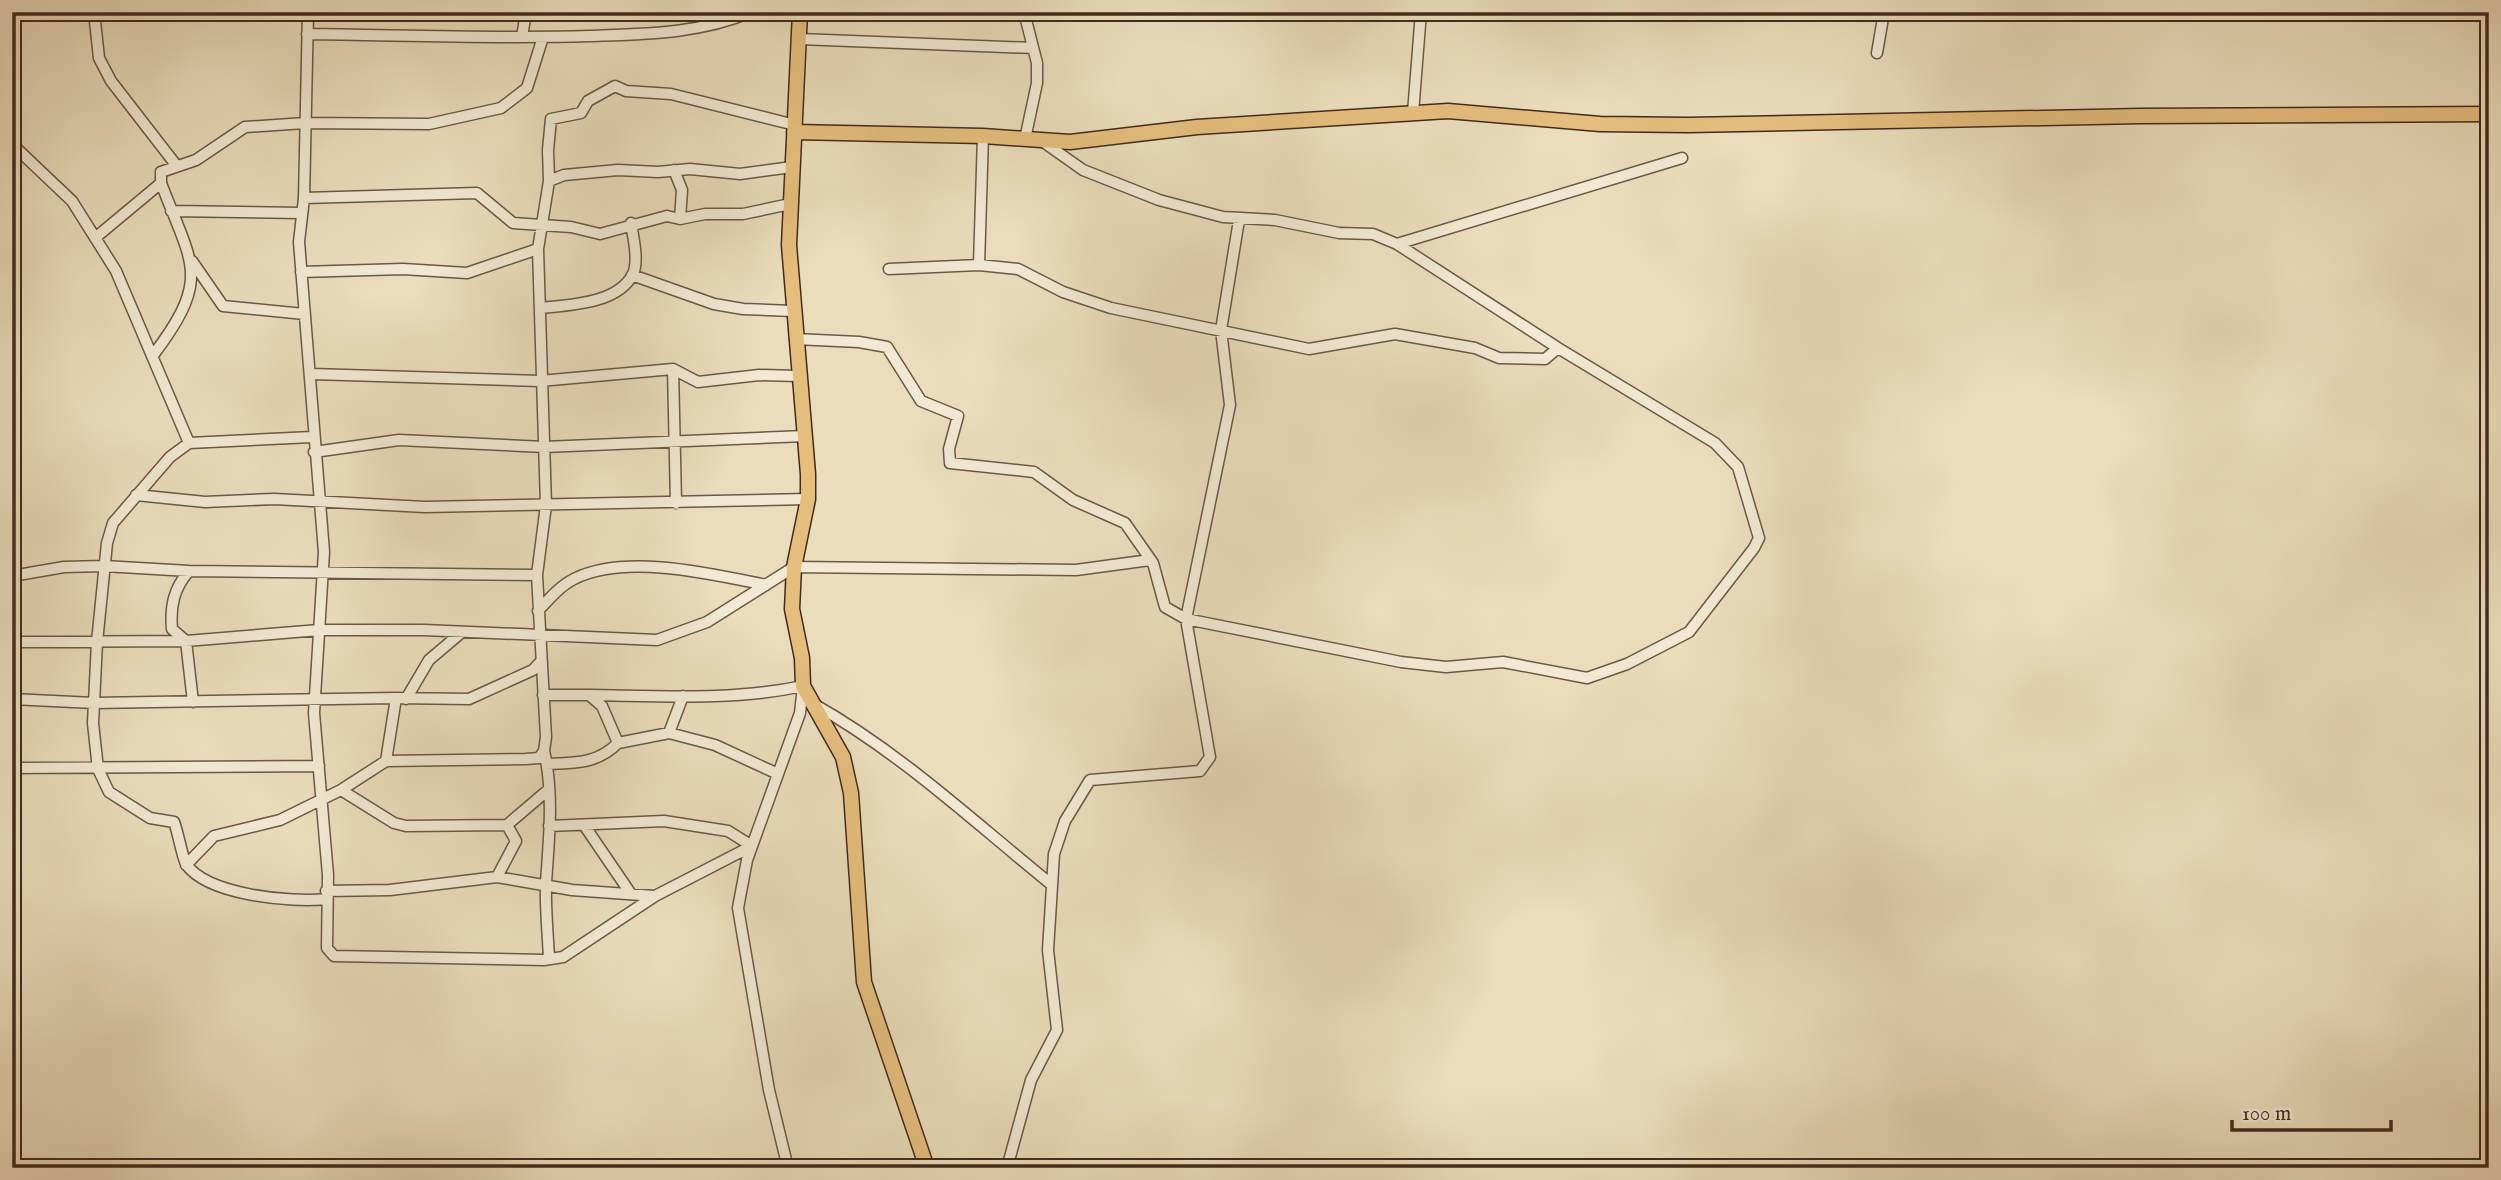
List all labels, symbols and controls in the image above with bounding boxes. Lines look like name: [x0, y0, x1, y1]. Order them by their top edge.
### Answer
scale bar: [2232, 1089, 2391, 1133]
text: 100 m: [2242, 1101, 2291, 1128]

